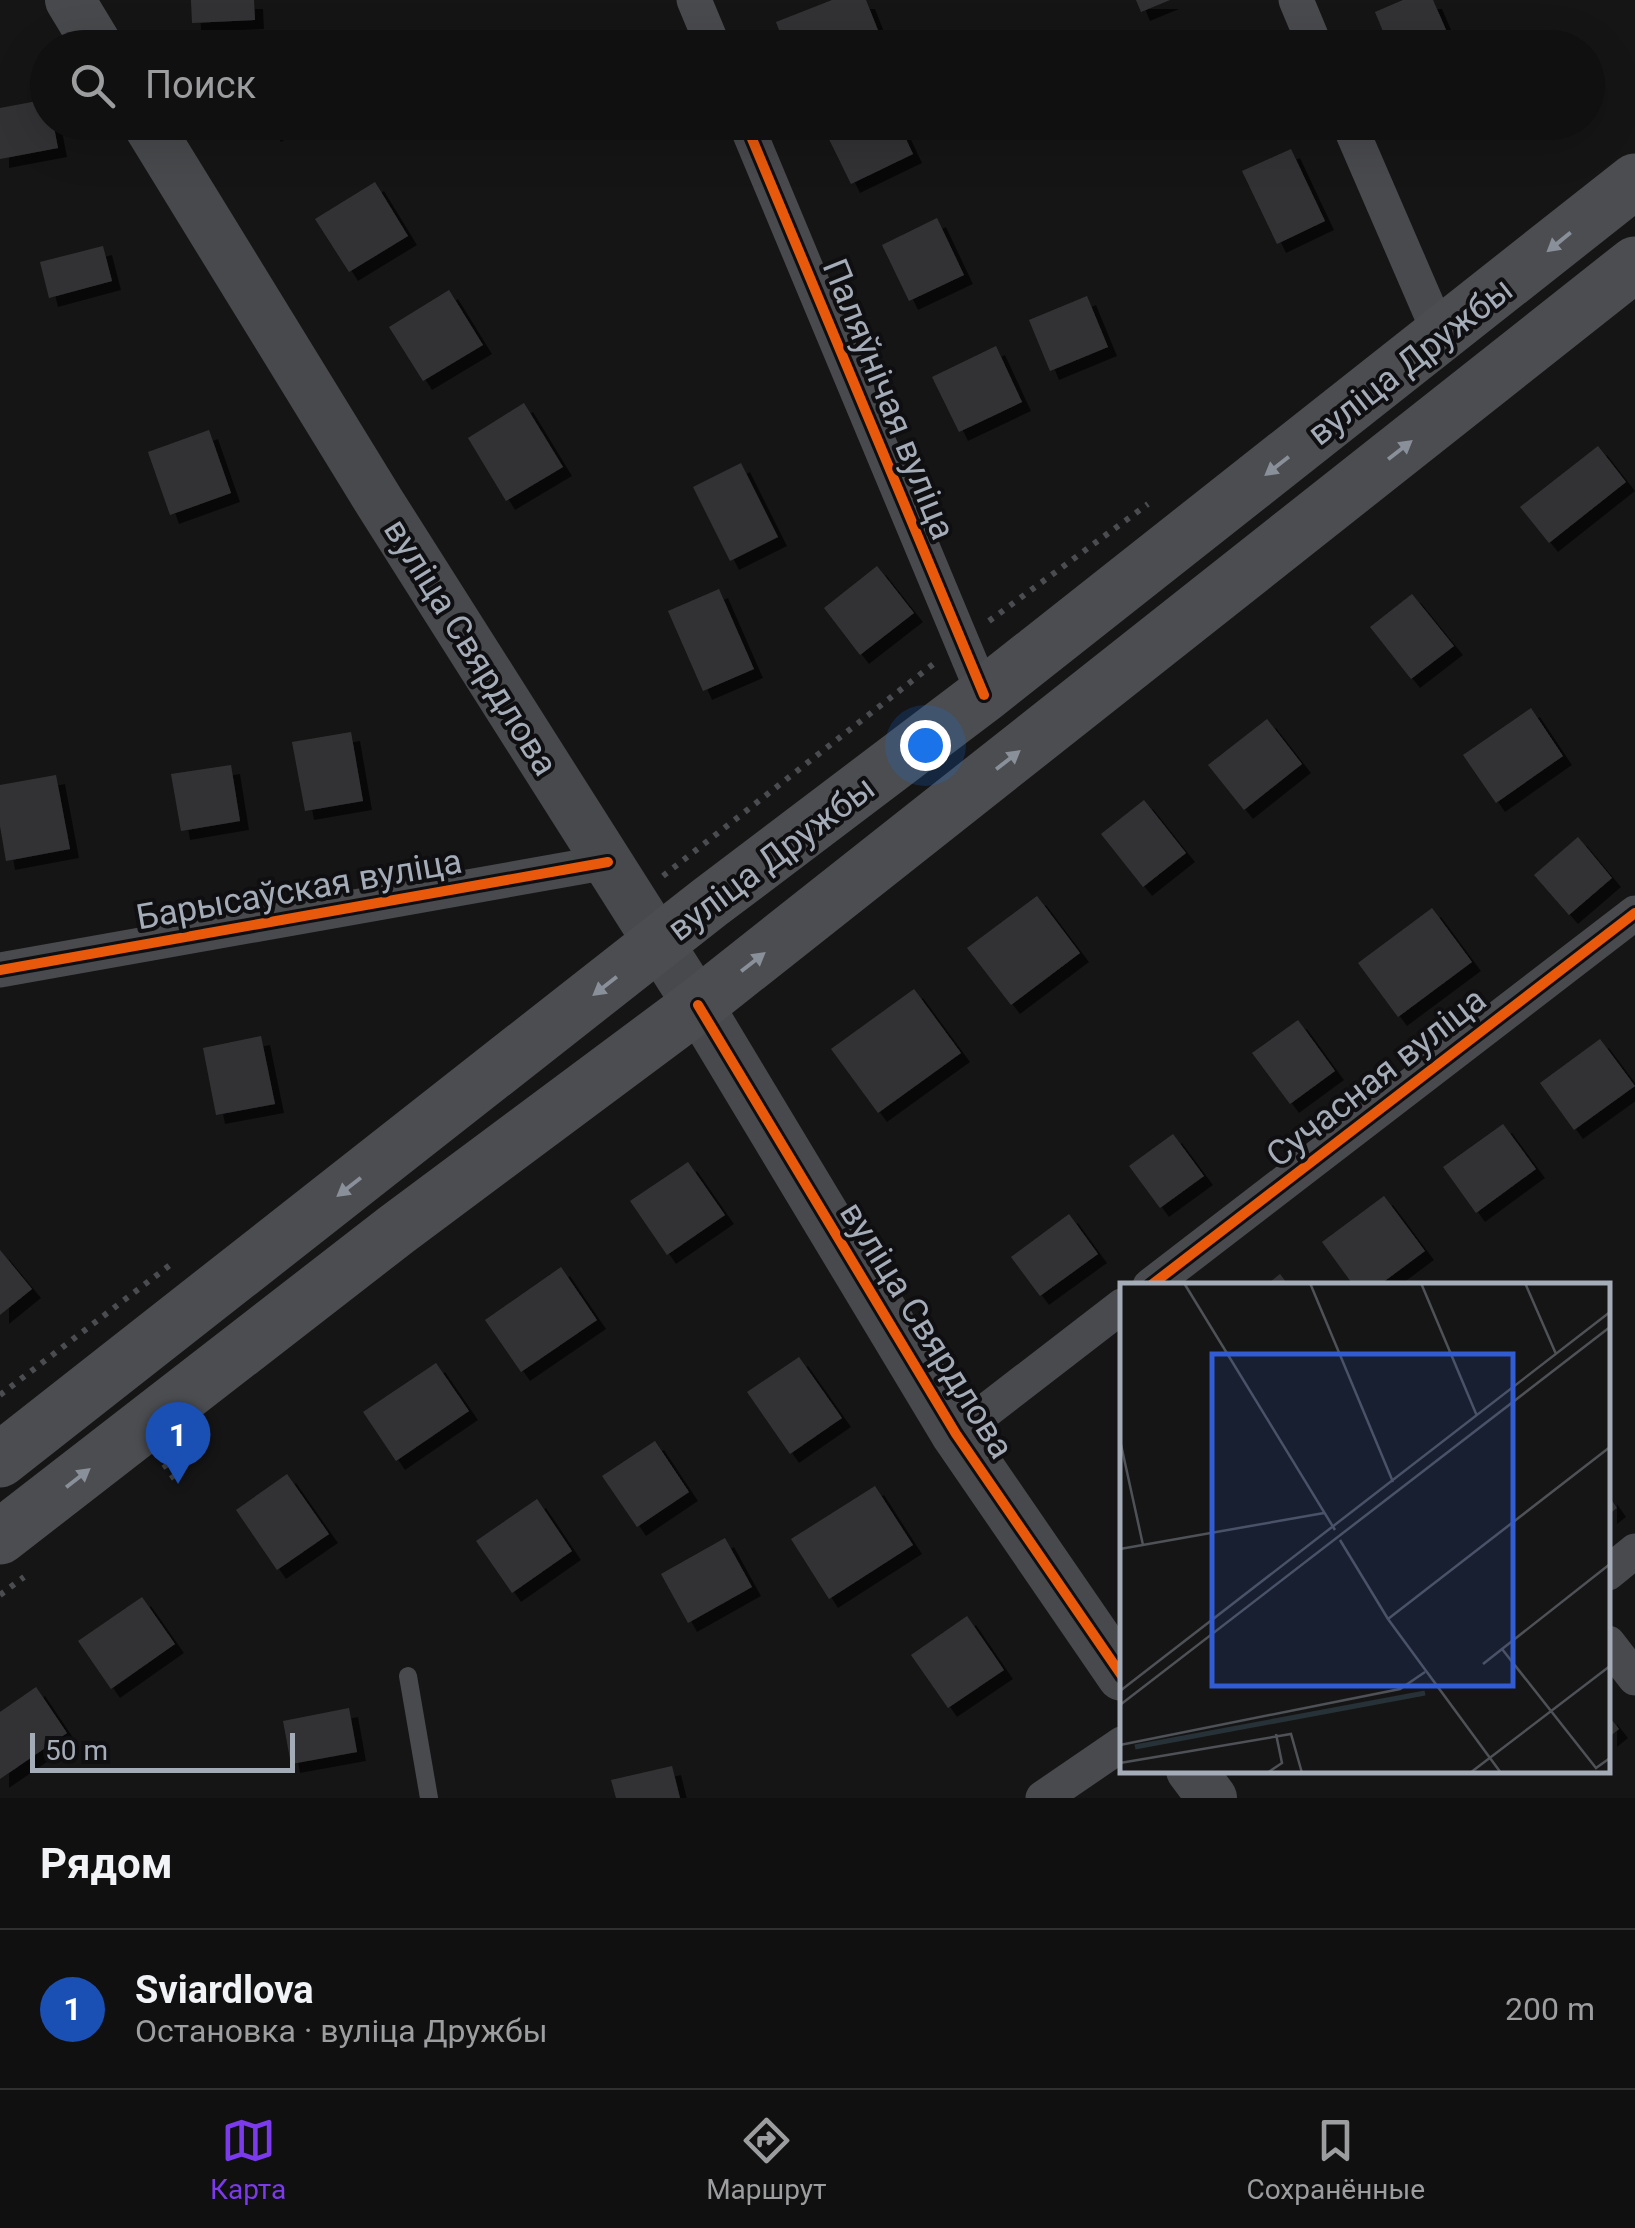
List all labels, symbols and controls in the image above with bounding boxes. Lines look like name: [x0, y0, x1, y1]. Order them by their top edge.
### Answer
search box: [30, 30, 1605, 140]
icon: search: [65, 58, 120, 113]
text: Поиск: [145, 63, 256, 107]
one-way arrow: [1546, 231, 1572, 252]
street label: Паляўнічая вуліца: [814, 253, 964, 545]
street label: вуліца Дружбы: [1300, 269, 1521, 454]
one-way arrow: [1387, 440, 1413, 461]
one-way arrow: [1264, 455, 1290, 476]
street label: вуліца Свярдлова: [375, 511, 566, 783]
your location: [900, 720, 951, 771]
one-way arrow: [995, 751, 1021, 771]
street label: вуліца Дружбы: [660, 767, 883, 950]
street label: Барысаўская вуліца: [133, 841, 465, 938]
one-way arrow: [740, 952, 766, 973]
one-way arrow: [592, 975, 618, 996]
street label: Сучасная вуліца: [1258, 979, 1494, 1176]
one-way arrow: [336, 1176, 362, 1196]
street label: вуліца Свярдлова: [831, 1194, 1022, 1466]
inset map: [1120, 1283, 1610, 1773]
pin: 1: [146, 1402, 210, 1484]
one-way arrow: [65, 1469, 91, 1489]
scale bar: [30, 1728, 295, 1772]
text: 50 m: [45, 1734, 108, 1767]
text: Рядом: [40, 1839, 173, 1888]
text: Sviardlova: [135, 1968, 314, 2012]
text: 1: [63, 1990, 82, 2028]
text: 200 m: [1505, 1990, 1595, 2028]
text: Остановка · вуліца Дружбы: [135, 2012, 548, 2050]
tab: Карта: [210, 2113, 286, 2206]
tab: Маршрут: [706, 2113, 827, 2206]
tab: Сохранённые: [1246, 2113, 1425, 2206]

